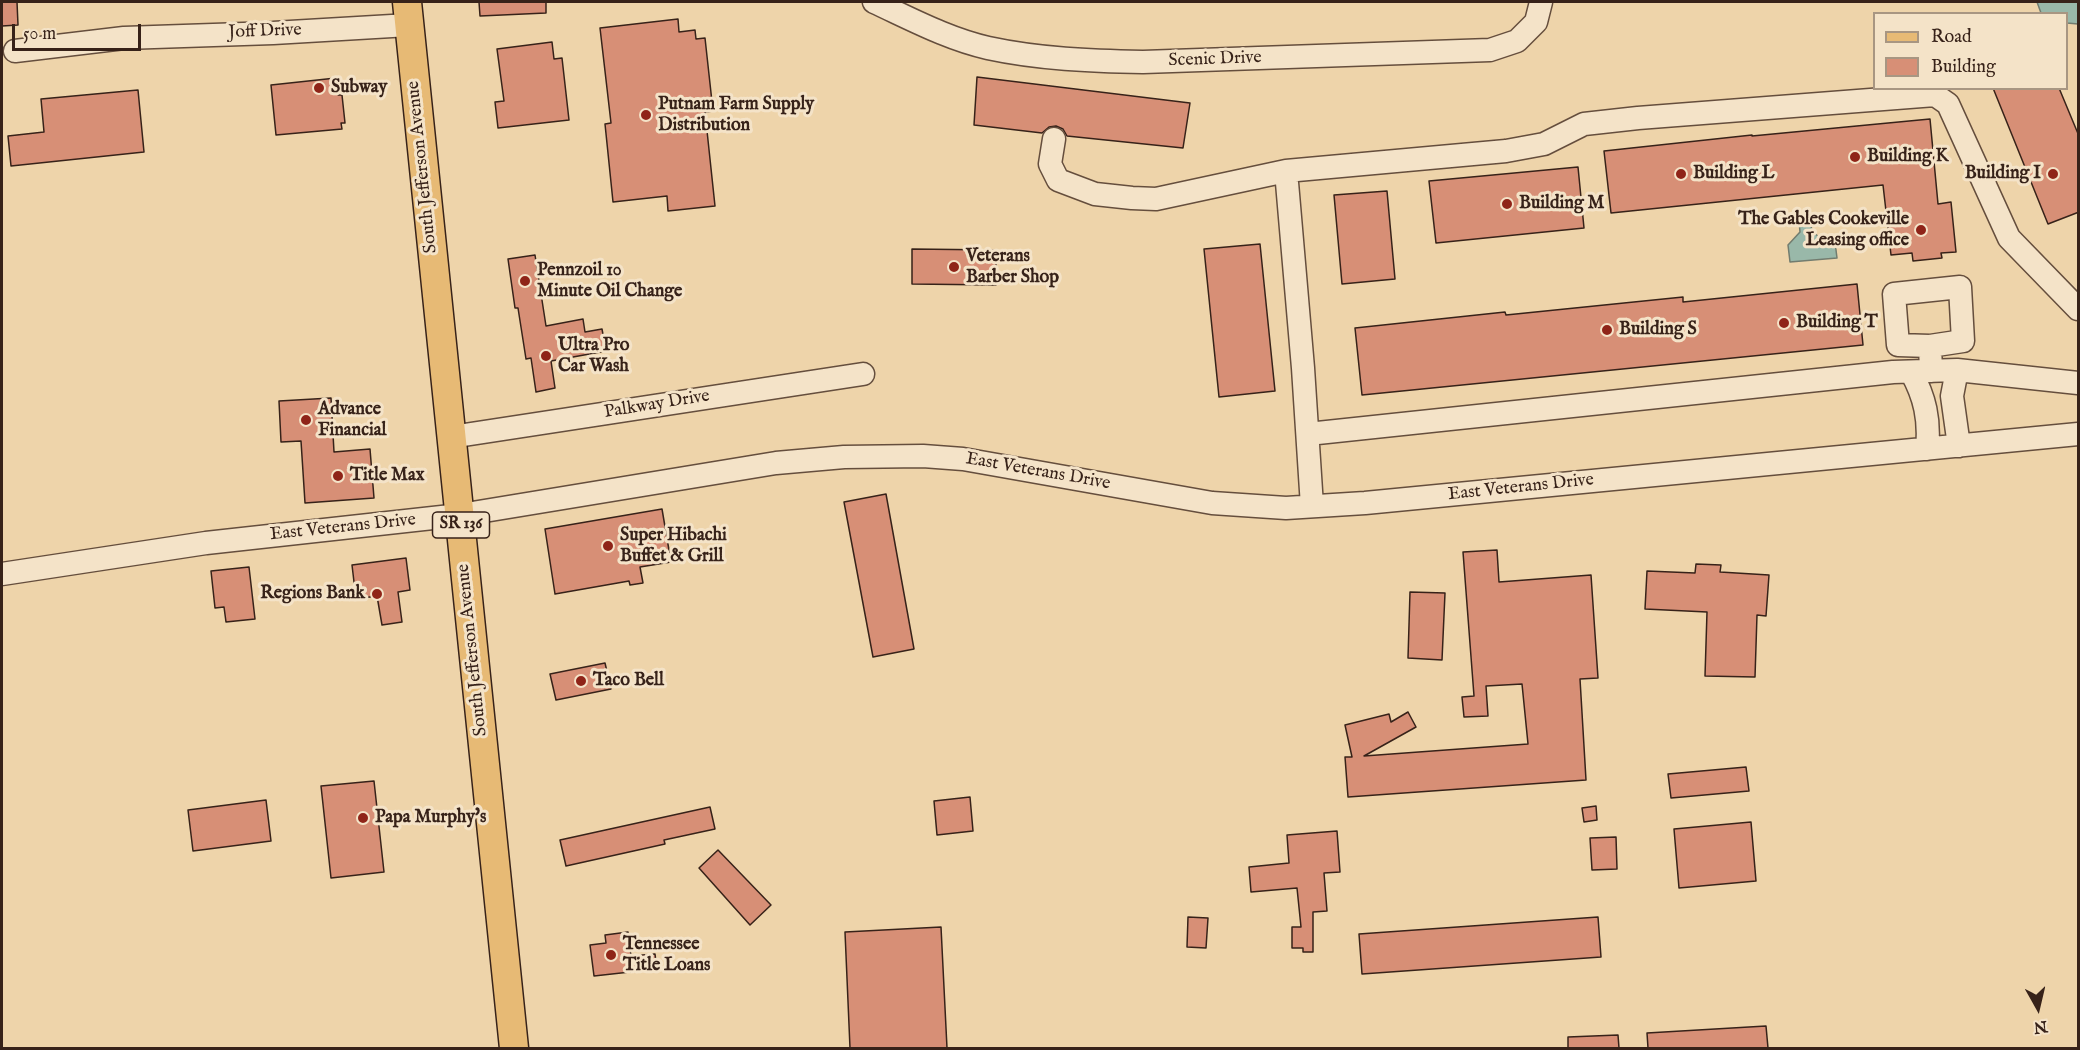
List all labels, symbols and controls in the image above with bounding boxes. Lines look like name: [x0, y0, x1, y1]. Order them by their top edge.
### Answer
scale bar: [15, 12, 144, 50]
legend: [1873, 12, 2068, 90]
street label: Joff Drive: [228, 20, 302, 44]
text: 50 m: [23, 23, 56, 46]
text: Road: [1931, 26, 1972, 49]
street label: Scenic Drive: [1168, 48, 1262, 72]
text: Building: [1931, 56, 1996, 79]
place label: Subway: [331, 77, 387, 99]
street label: South Jefferson Avenue: [403, 80, 443, 254]
marker: Subway: [312, 81, 326, 95]
place label: Putnam Farm Supply Distribution: [658, 94, 814, 136]
marker: Putnam Farm Supply Distribution: [639, 108, 653, 122]
place label: Building K: [1867, 146, 1949, 168]
marker: Building K: [1848, 150, 1862, 164]
place label: Building L: [1693, 163, 1774, 185]
place label: Building I: [1965, 163, 2041, 185]
marker: Building L: [1674, 167, 1688, 181]
marker: Building I: [2046, 167, 2060, 181]
place label: Building M: [1519, 193, 1605, 215]
marker: Building M: [1500, 197, 1514, 211]
place label: The Gables Cookeville Leasing office: [1738, 209, 1909, 252]
marker: The Gables Cookeville Leasing office: [1914, 223, 1928, 237]
place label: Veterans Barber Shop: [966, 246, 1059, 288]
place label: Pennzoil 10 Minute Oil Change: [537, 260, 682, 302]
marker: Veterans Barber Shop: [947, 260, 961, 274]
marker: Pennzoil 10 Minute Oil Change: [518, 274, 532, 288]
place label: Building T: [1796, 312, 1878, 334]
marker: Building T: [1777, 316, 1791, 330]
place label: Building S: [1619, 319, 1697, 341]
marker: Building S: [1600, 323, 1614, 337]
place label: Ultra Pro Car Wash: [558, 335, 630, 378]
marker: Ultra Pro Car Wash: [539, 349, 553, 363]
street label: Palkway Drive: [603, 386, 711, 424]
place label: Advance Financial: [318, 399, 386, 442]
marker: Advance Financial: [299, 413, 313, 427]
street label: East Veterans Drive: [964, 449, 1112, 495]
place label: Title Max: [350, 465, 425, 487]
marker: Title Max: [331, 469, 345, 483]
street label: East Veterans Drive: [1447, 470, 1595, 506]
street label: East Veterans Drive: [269, 510, 417, 546]
road number: SR 136: [432, 512, 490, 538]
place label: Super Hibachi Buffet & Grill: [620, 525, 727, 568]
marker: Super Hibachi Buffet & Grill: [601, 539, 615, 553]
street label: South Jefferson Avenue: [453, 563, 493, 737]
place label: Regions Bank: [260, 583, 365, 605]
marker: Regions Bank: [370, 587, 384, 601]
place label: Taco Bell: [593, 670, 664, 692]
marker: Taco Bell: [574, 674, 588, 688]
place label: Papa Murphy's: [375, 807, 486, 829]
marker: Papa Murphy's: [356, 811, 370, 825]
place label: Tennessee Title Loans: [623, 934, 710, 976]
marker: Tennessee Title Loans: [604, 948, 618, 962]
north arrow: [2008, 978, 2068, 1038]
text: N: [2032, 1015, 2049, 1037]

